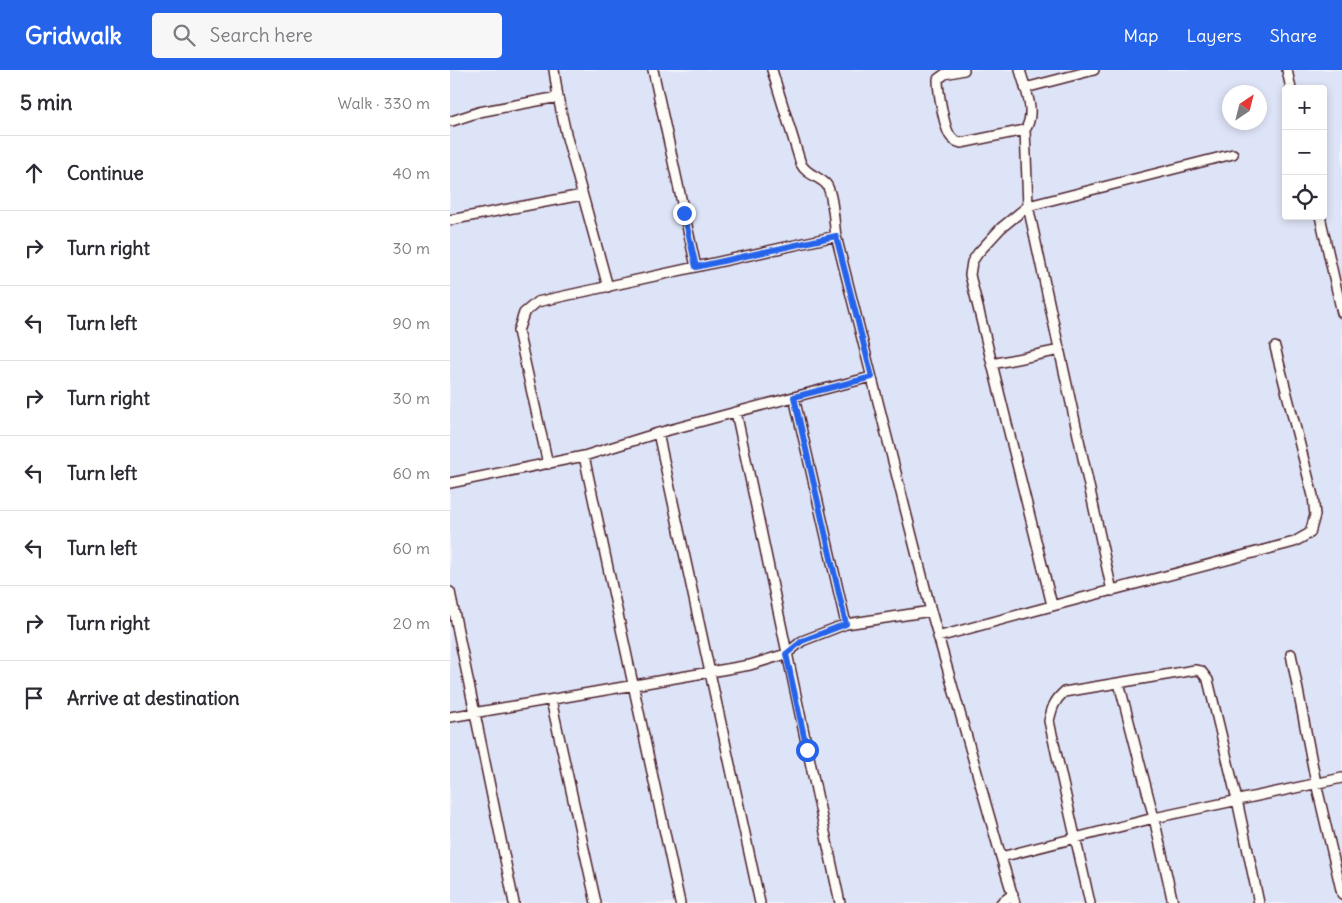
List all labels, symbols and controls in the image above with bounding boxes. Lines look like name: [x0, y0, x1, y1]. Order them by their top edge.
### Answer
search box: [152, 13, 502, 58]
text: Gridwalk: [25, 20, 122, 50]
icon: search: [170, 21, 198, 49]
text: Search here: [210, 23, 313, 47]
text: Map: [1123, 24, 1158, 47]
text: Layers: [1186, 24, 1242, 47]
text: Share: [1270, 24, 1317, 47]
north arrow: [1222, 85, 1267, 130]
map controls: [1282, 85, 1327, 220]
button: +: [1282, 85, 1327, 130]
text: 5 min: [20, 89, 72, 116]
text: Walk · 330 m: [337, 93, 430, 113]
button: −: [1282, 130, 1327, 175]
icon: ahead: [20, 159, 48, 187]
text: Continue: [67, 161, 144, 185]
text: 40 m: [392, 163, 430, 183]
button: locate: [1282, 175, 1327, 220]
route end: [673, 202, 696, 225]
icon: right: [20, 234, 48, 262]
text: Turn right: [67, 236, 150, 260]
text: 30 m: [393, 238, 430, 258]
icon: left: [20, 309, 48, 337]
text: Turn left: [67, 311, 137, 335]
text: 90 m: [392, 313, 430, 333]
icon: right: [20, 384, 48, 412]
text: Turn right: [67, 386, 150, 410]
text: 30 m: [393, 388, 430, 408]
icon: left: [20, 459, 48, 487]
text: Turn left: [67, 461, 137, 485]
text: 60 m: [392, 463, 430, 483]
icon: left: [20, 534, 48, 562]
text: Turn left: [67, 536, 137, 560]
text: 60 m: [392, 538, 430, 558]
icon: right: [20, 609, 48, 637]
text: Turn right: [67, 611, 150, 635]
text: 20 m: [393, 613, 430, 633]
icon: arrive: [20, 684, 48, 712]
text: Arrive at destination: [67, 686, 240, 710]
route start: [796, 739, 819, 762]

